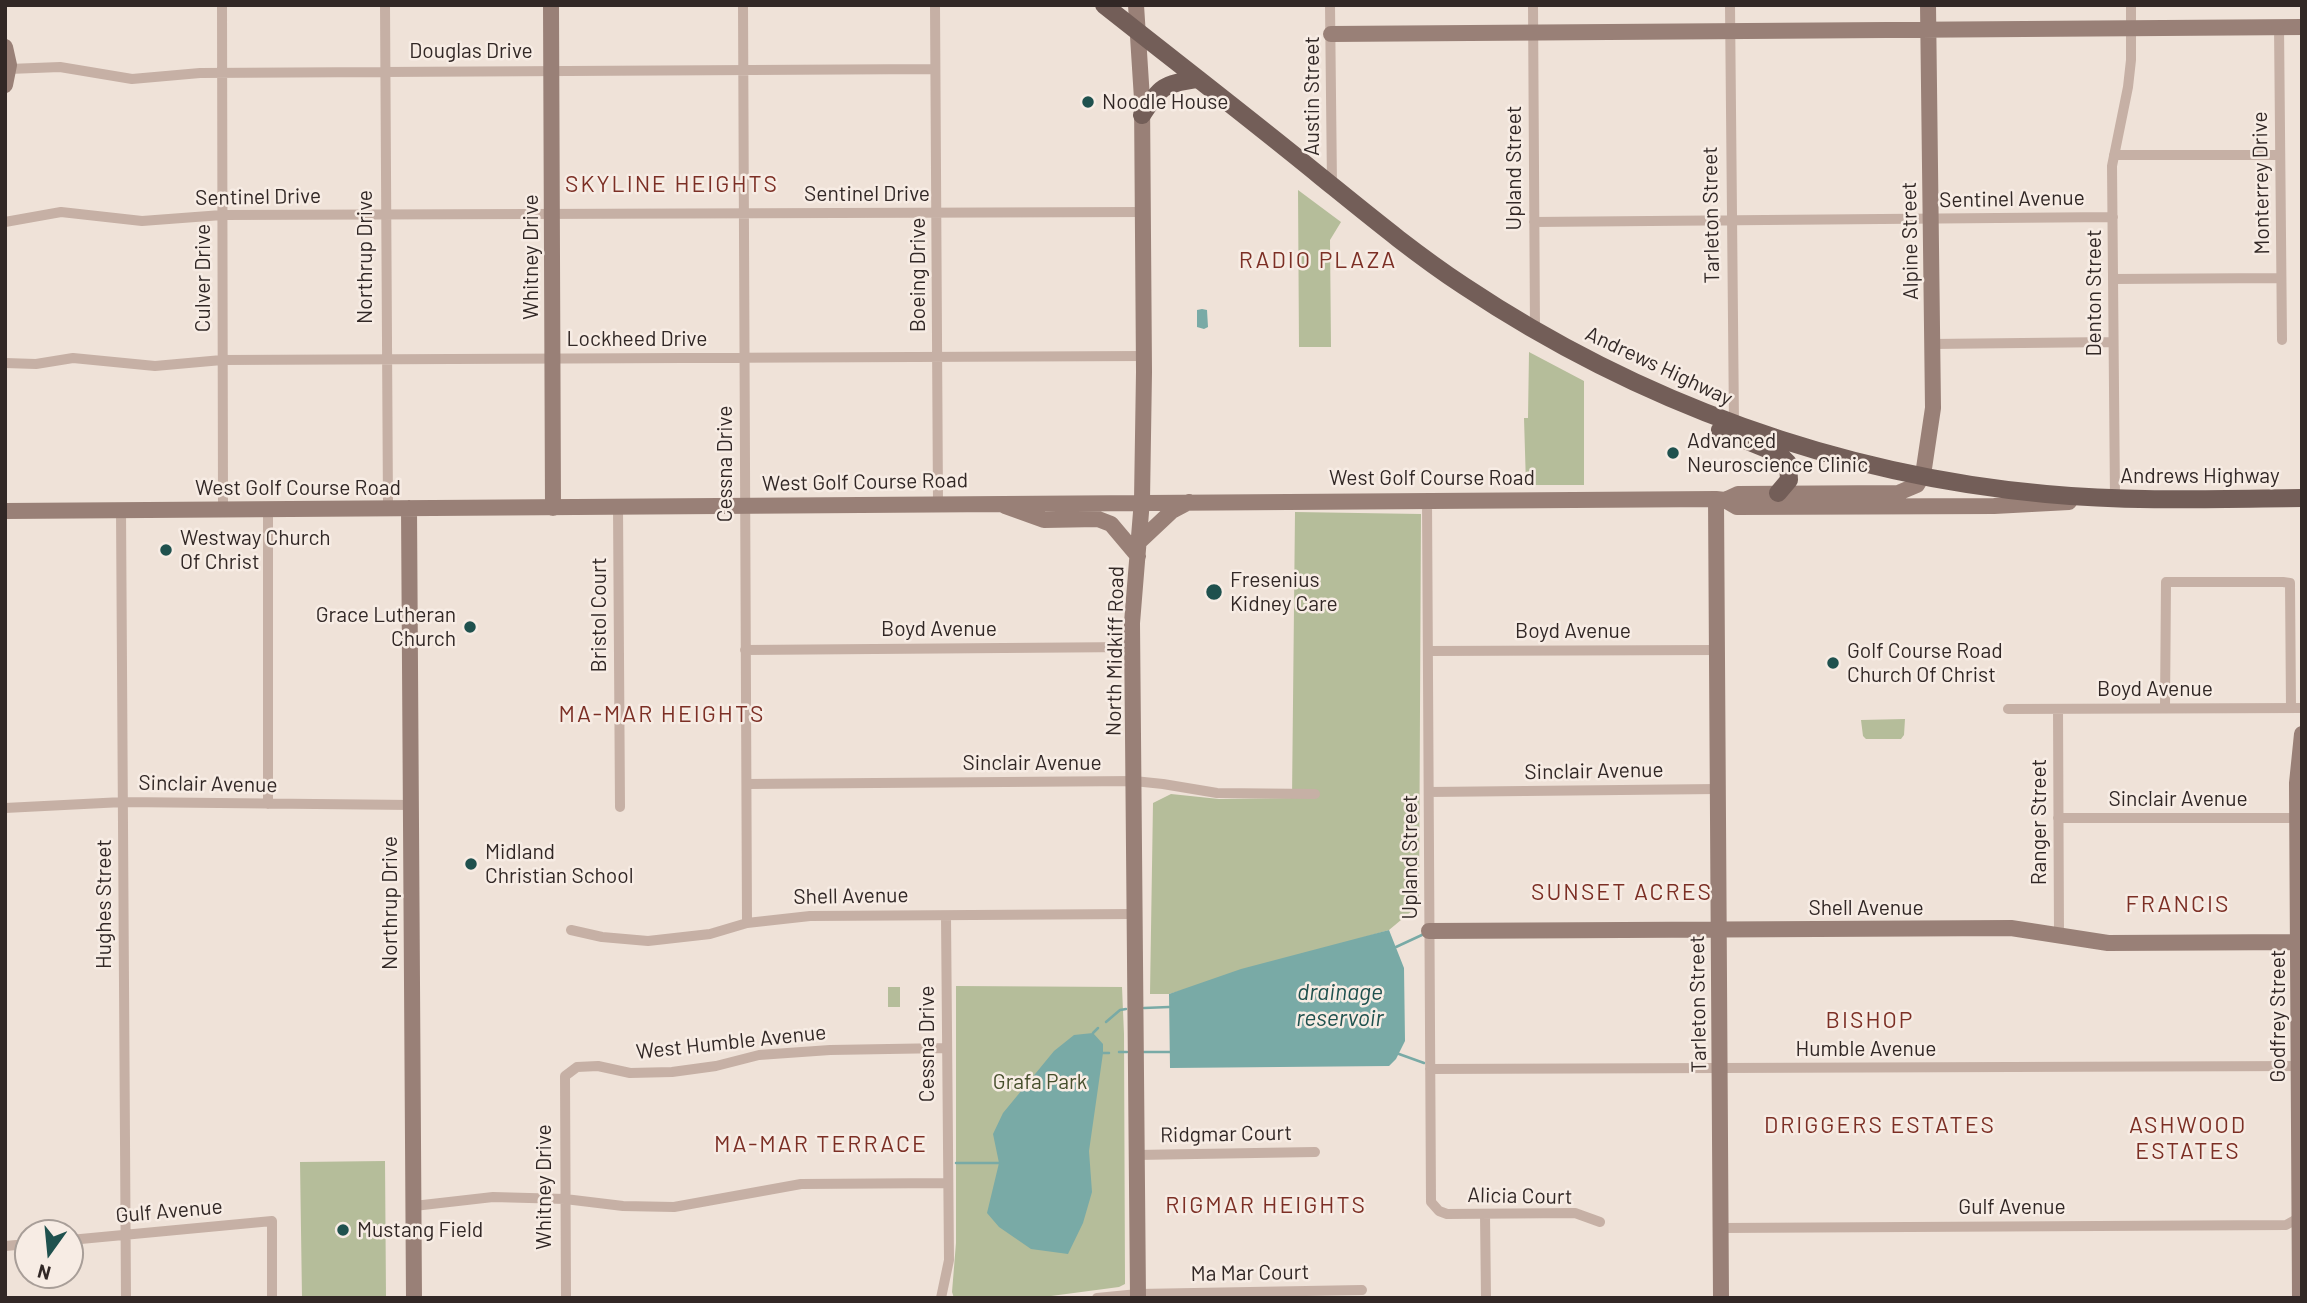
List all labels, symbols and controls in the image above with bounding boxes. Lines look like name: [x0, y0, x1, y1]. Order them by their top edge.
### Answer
street label: Austin Street: [1299, 36, 1325, 156]
street label: Douglas Drive: [409, 38, 533, 64]
place label: Noodle House: [1102, 89, 1229, 115]
marker: Noodle House: [1080, 94, 1096, 110]
street label: Upland Street: [1501, 106, 1527, 230]
street label: Monterrey Drive: [2247, 111, 2275, 255]
street label: Tarleton Street: [1697, 146, 1725, 284]
district label: SKYLINE HEIGHTS: [567, 170, 777, 198]
street label: Sentinel Drive: [804, 181, 930, 207]
street label: Alpine Street: [1896, 182, 1924, 300]
street label: Sentinel Drive: [195, 183, 321, 211]
street label: Sentinel Avenue: [1939, 185, 2085, 213]
street label: Northrup Drive: [352, 190, 378, 324]
street label: Whitney Drive: [518, 194, 544, 320]
street label: Boeing Drive: [905, 218, 931, 332]
street label: Culver Drive: [190, 224, 216, 332]
street label: Denton Street: [2081, 229, 2107, 357]
district label: RADIO PLAZA: [1240, 246, 1396, 274]
street label: Andrews Highway: [1581, 321, 1737, 411]
street label: Lockheed Drive: [567, 326, 707, 352]
street label: Cessna Drive: [712, 406, 738, 522]
place label: Advanced Neuroscience Clinic: [1687, 428, 1868, 478]
marker: Advanced Neuroscience Clinic: [1665, 445, 1681, 461]
street label: Andrews Highway: [2120, 463, 2280, 489]
street label: West Golf Course Road: [1329, 465, 1535, 491]
street label: West Golf Course Road: [762, 468, 968, 496]
street label: West Golf Course Road: [195, 475, 401, 501]
place label: Westway Church Of Christ: [180, 525, 331, 575]
marker: Westway Church Of Christ: [158, 542, 174, 558]
street label: Bristol Court: [586, 557, 612, 673]
street label: North Midkiff Road: [1101, 566, 1129, 736]
place label: Fresenius Kidney Care: [1230, 567, 1338, 617]
marker: Fresenius Kidney Care: [1204, 582, 1224, 602]
place label: Grace Lutheran Church: [316, 602, 456, 652]
street label: Boyd Avenue: [881, 616, 997, 642]
street label: Boyd Avenue: [1515, 618, 1631, 644]
marker: Grace Lutheran Church: [462, 619, 478, 635]
place label: Golf Course Road Church Of Christ: [1847, 638, 2003, 688]
marker: Golf Course Road Church Of Christ: [1825, 655, 1841, 671]
street label: Boyd Avenue: [2097, 676, 2213, 702]
district label: MA-MAR HEIGHTS: [560, 700, 764, 728]
street label: Sinclair Avenue: [962, 750, 1102, 776]
street label: Sinclair Avenue: [1524, 757, 1664, 785]
street label: Ranger Street: [2026, 759, 2052, 885]
street label: Sinclair Avenue: [138, 770, 278, 798]
street label: Sinclair Avenue: [2108, 786, 2248, 812]
street label: Upland Street: [1397, 795, 1423, 919]
street label: Northrup Drive: [377, 836, 403, 970]
street label: Hughes Street: [91, 839, 117, 969]
place label: Midland Christian School: [485, 839, 633, 889]
marker: Midland Christian School: [463, 856, 479, 872]
district label: SUNSET ACRES: [1533, 878, 1711, 906]
street label: Shell Avenue: [793, 882, 909, 910]
district label: FRANCIS: [2126, 890, 2230, 918]
street label: Shell Avenue: [1808, 895, 1924, 921]
street label: Tarleton Street: [1684, 935, 1712, 1073]
street label: Godfrey Street: [2265, 950, 2291, 1082]
water label: drainage reservoir: [1296, 978, 1384, 1032]
street label: Cessna Drive: [914, 986, 940, 1102]
district label: BISHOP: [1826, 1006, 1914, 1034]
street label: West Humble Avenue: [635, 1019, 827, 1065]
street label: Humble Avenue: [1796, 1036, 1936, 1062]
park label: Grafa Park: [993, 1069, 1087, 1095]
district label: DRIGGERS ESTATES: [1766, 1111, 1994, 1139]
district label: ASHWOOD ESTATES: [2130, 1111, 2246, 1165]
street label: Ridgmar Court: [1160, 1120, 1292, 1148]
street label: Whitney Drive: [531, 1124, 557, 1250]
district label: MA-MAR TERRACE: [716, 1130, 926, 1158]
street label: Alicia Court: [1467, 1182, 1573, 1210]
district label: RIGMAR HEIGHTS: [1167, 1191, 1365, 1219]
street label: Gulf Avenue: [114, 1194, 224, 1228]
street label: Gulf Avenue: [1958, 1194, 2066, 1220]
place label: Mustang Field: [357, 1217, 483, 1243]
north arrow: [14, 1219, 84, 1289]
marker: Mustang Field: [335, 1222, 351, 1238]
street label: Ma Mar Court: [1191, 1259, 1309, 1287]
text: N: [35, 1260, 53, 1286]

